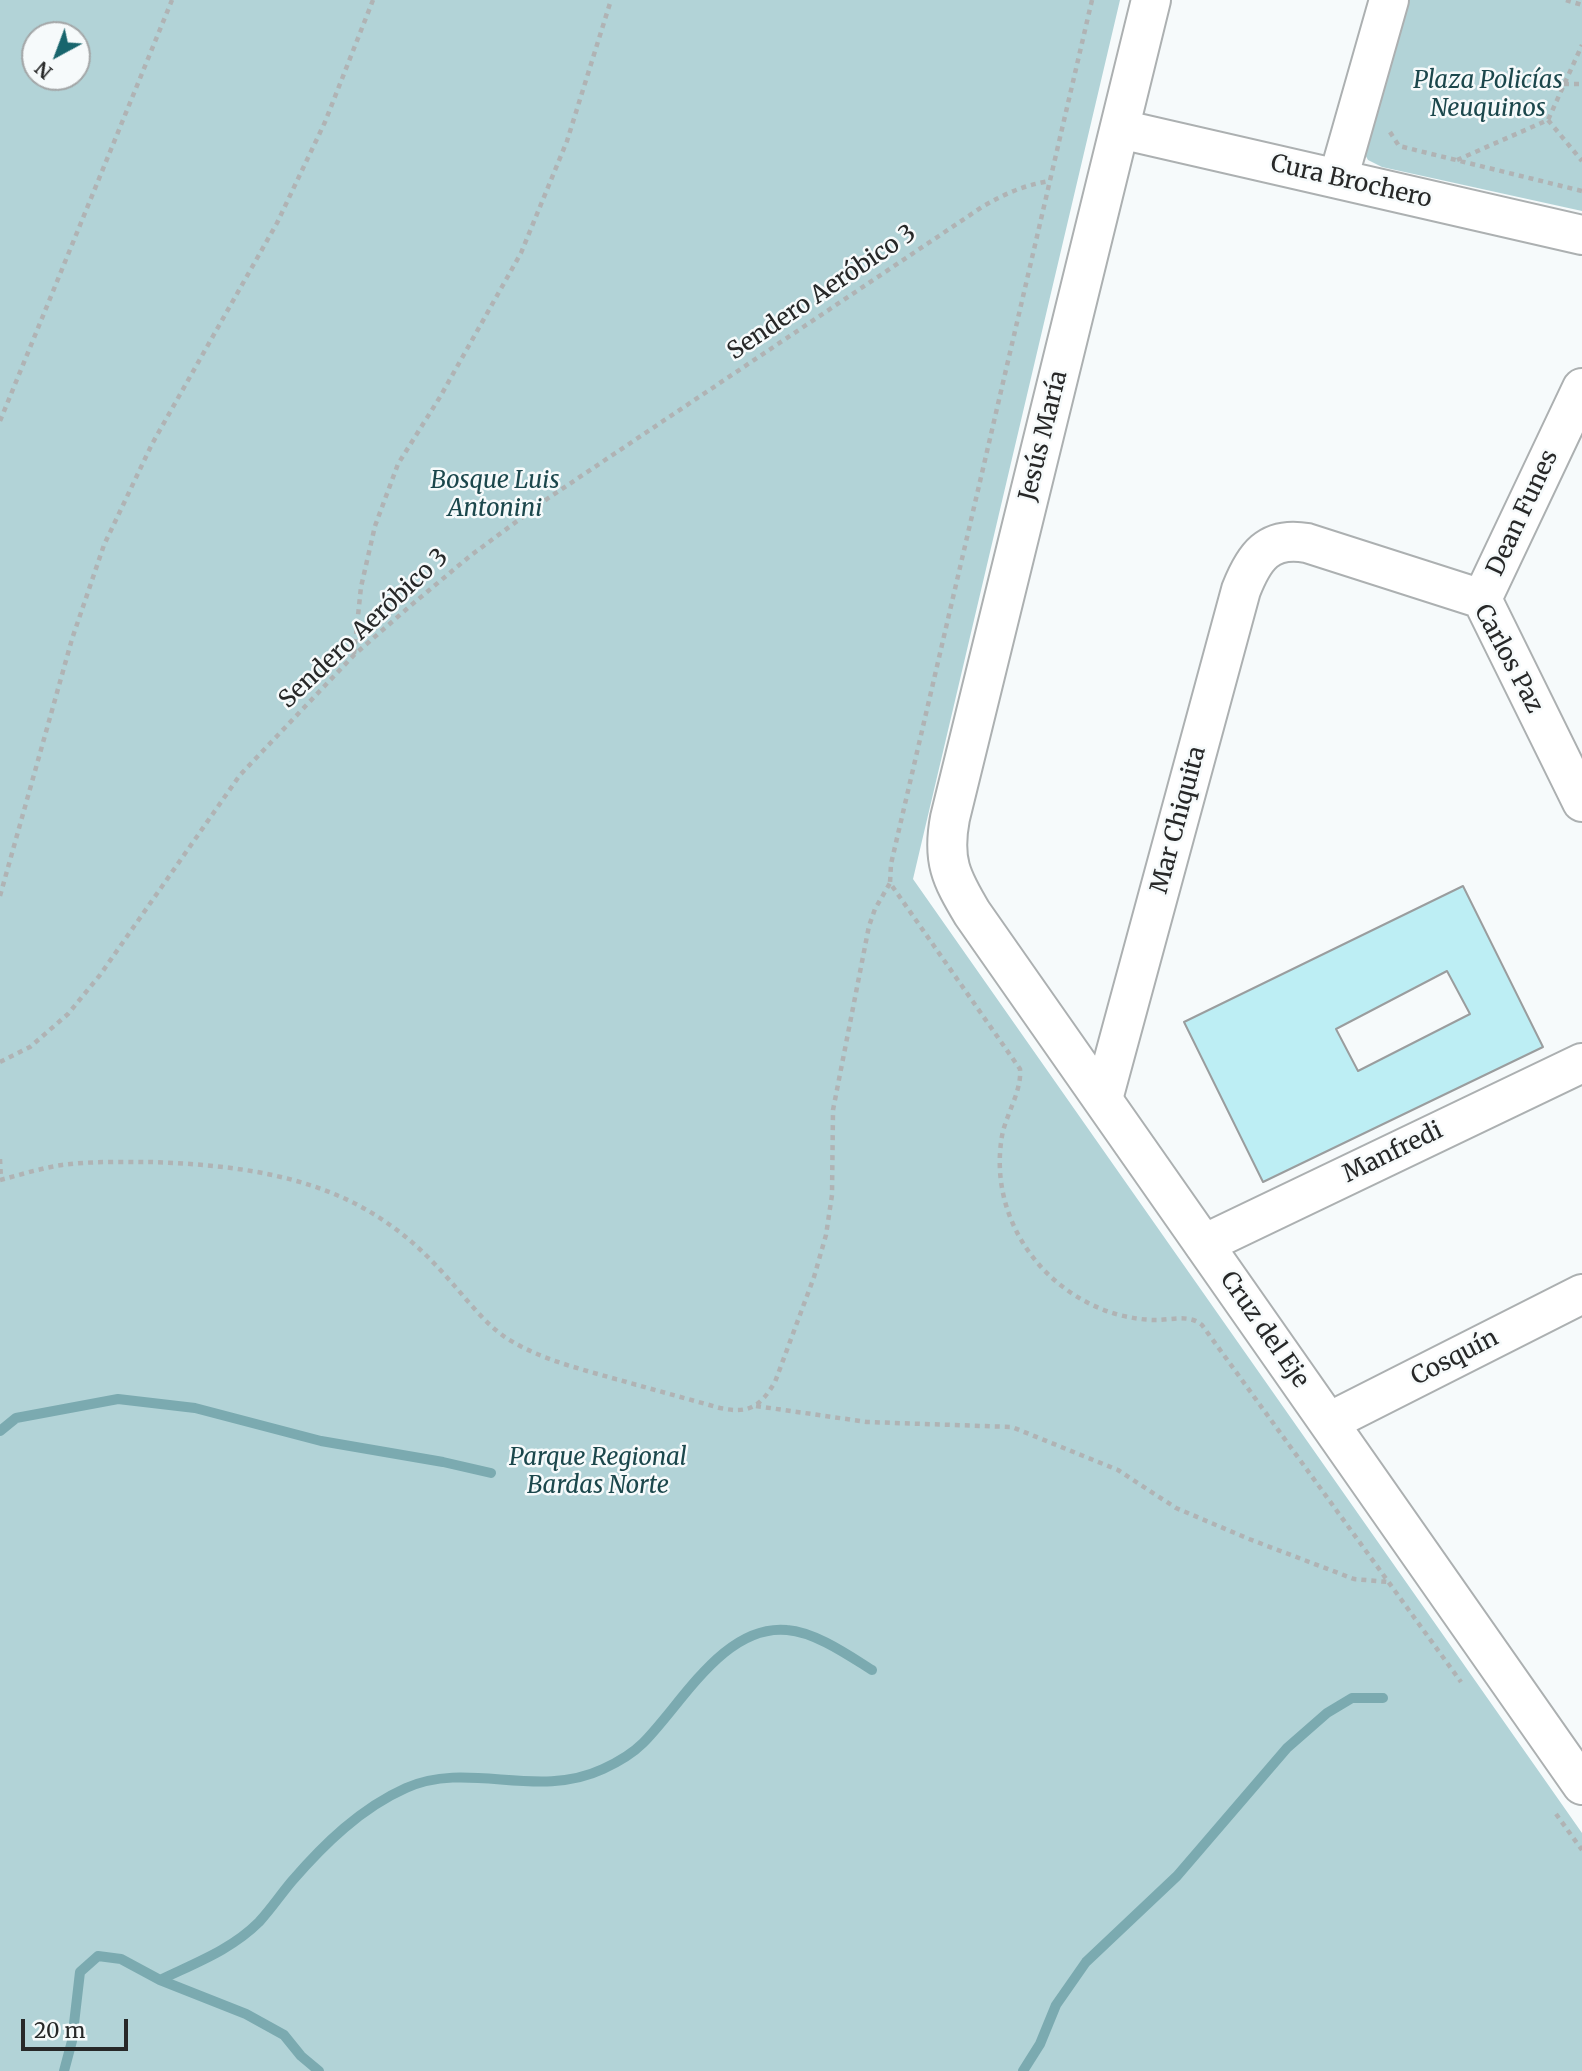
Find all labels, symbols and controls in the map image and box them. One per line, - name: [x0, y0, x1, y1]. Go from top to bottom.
- north arrow: [21, 21, 91, 91]
- text: N: [30, 56, 57, 84]
- park label: Plaza Policías Neuquinos: [1413, 67, 1563, 123]
- street label: Cura Brochero: [1268, 149, 1434, 215]
- street label: Sendero Aeróbico 3: [722, 219, 922, 367]
- street label: Jesús María: [1014, 368, 1074, 504]
- street label: Dean Funes: [1481, 446, 1565, 580]
- park label: Bosque Luis Antonini: [431, 467, 559, 523]
- street label: Sendero Aeróbico 3: [273, 543, 455, 715]
- street label: Carlos Paz: [1467, 600, 1549, 718]
- street label: Mar Chiquita: [1146, 743, 1212, 897]
- street label: Manfredi: [1339, 1117, 1447, 1189]
- street label: Cruz del Eje: [1213, 1266, 1315, 1394]
- street label: Cosquín: [1407, 1324, 1503, 1392]
- park label: Parque Regional Bardas Norte: [509, 1444, 687, 1500]
- scale bar: [24, 2004, 131, 2048]
- text: 20 m: [34, 2017, 85, 2044]

